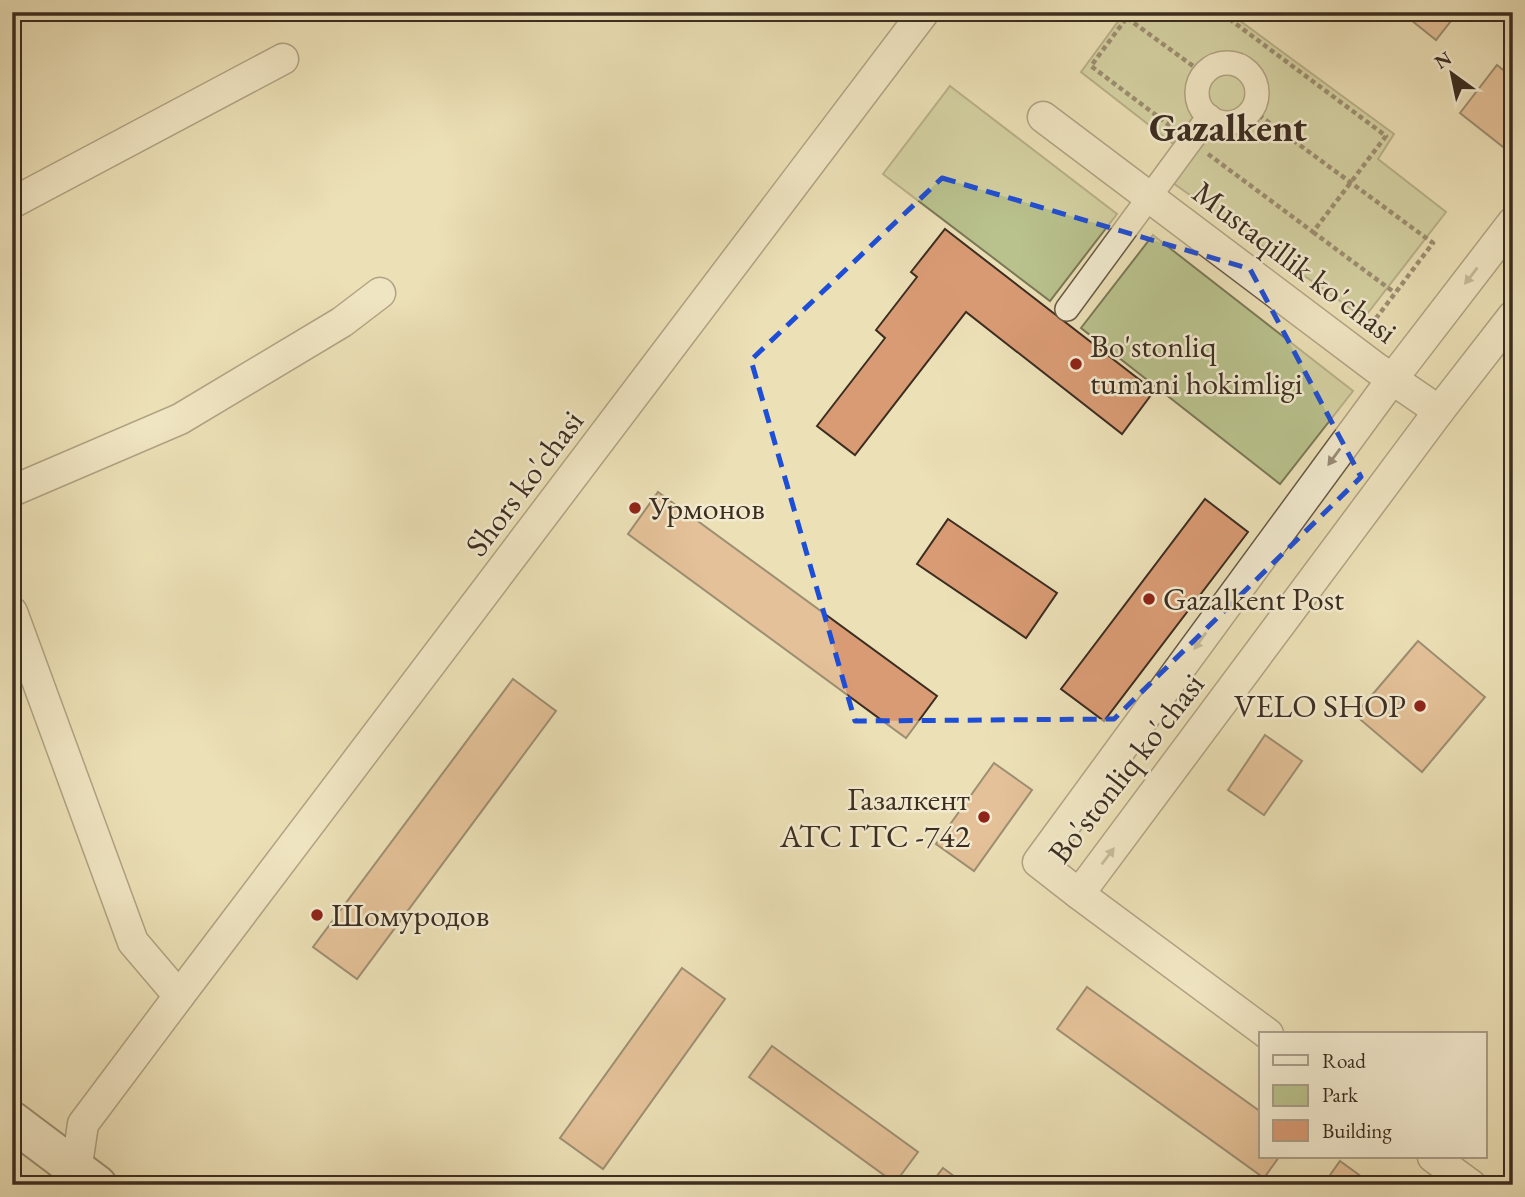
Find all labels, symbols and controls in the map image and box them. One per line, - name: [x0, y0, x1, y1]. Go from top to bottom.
- north arrow: [1416, 38, 1486, 108]
- text: N: [1430, 45, 1457, 75]
- district label: Gazalkent: [1149, 103, 1307, 152]
- street label: Mustaqillik ko'chasi: [1184, 171, 1406, 353]
- one-way arrow: [1464, 266, 1479, 284]
- place label: Bo'stonliq tumani hokimligi: [1090, 325, 1303, 404]
- marker: Bo'stonliq tumani hokimligi: [1068, 356, 1084, 372]
- street label: Shors ko'chasi: [455, 401, 593, 564]
- one-way arrow: [1327, 448, 1342, 466]
- place label: Урмонов: [648, 487, 765, 529]
- marker: Урмонов: [627, 500, 643, 516]
- place label: Gazalkent Post: [1163, 578, 1344, 620]
- marker: Gazalkent Post: [1141, 591, 1157, 607]
- one-way arrow: [1193, 632, 1207, 650]
- street label: Bo'stonliq ko'chasi: [1039, 664, 1214, 872]
- place label: VELO SHOP: [1234, 685, 1406, 727]
- marker: VELO SHOP: [1412, 698, 1428, 714]
- place label: Газалкент АТС ГТС -742: [779, 778, 971, 857]
- marker: Газалкент АТС ГТС -742: [976, 809, 992, 825]
- one-way arrow: [1100, 847, 1115, 865]
- place label: Шомуродов: [331, 894, 489, 936]
- marker: Шомуродов: [309, 907, 325, 923]
- legend: [1259, 1032, 1486, 1158]
- text: Road: [1322, 1047, 1366, 1074]
- text: Park: [1322, 1081, 1359, 1108]
- text: Building: [1322, 1117, 1392, 1144]

